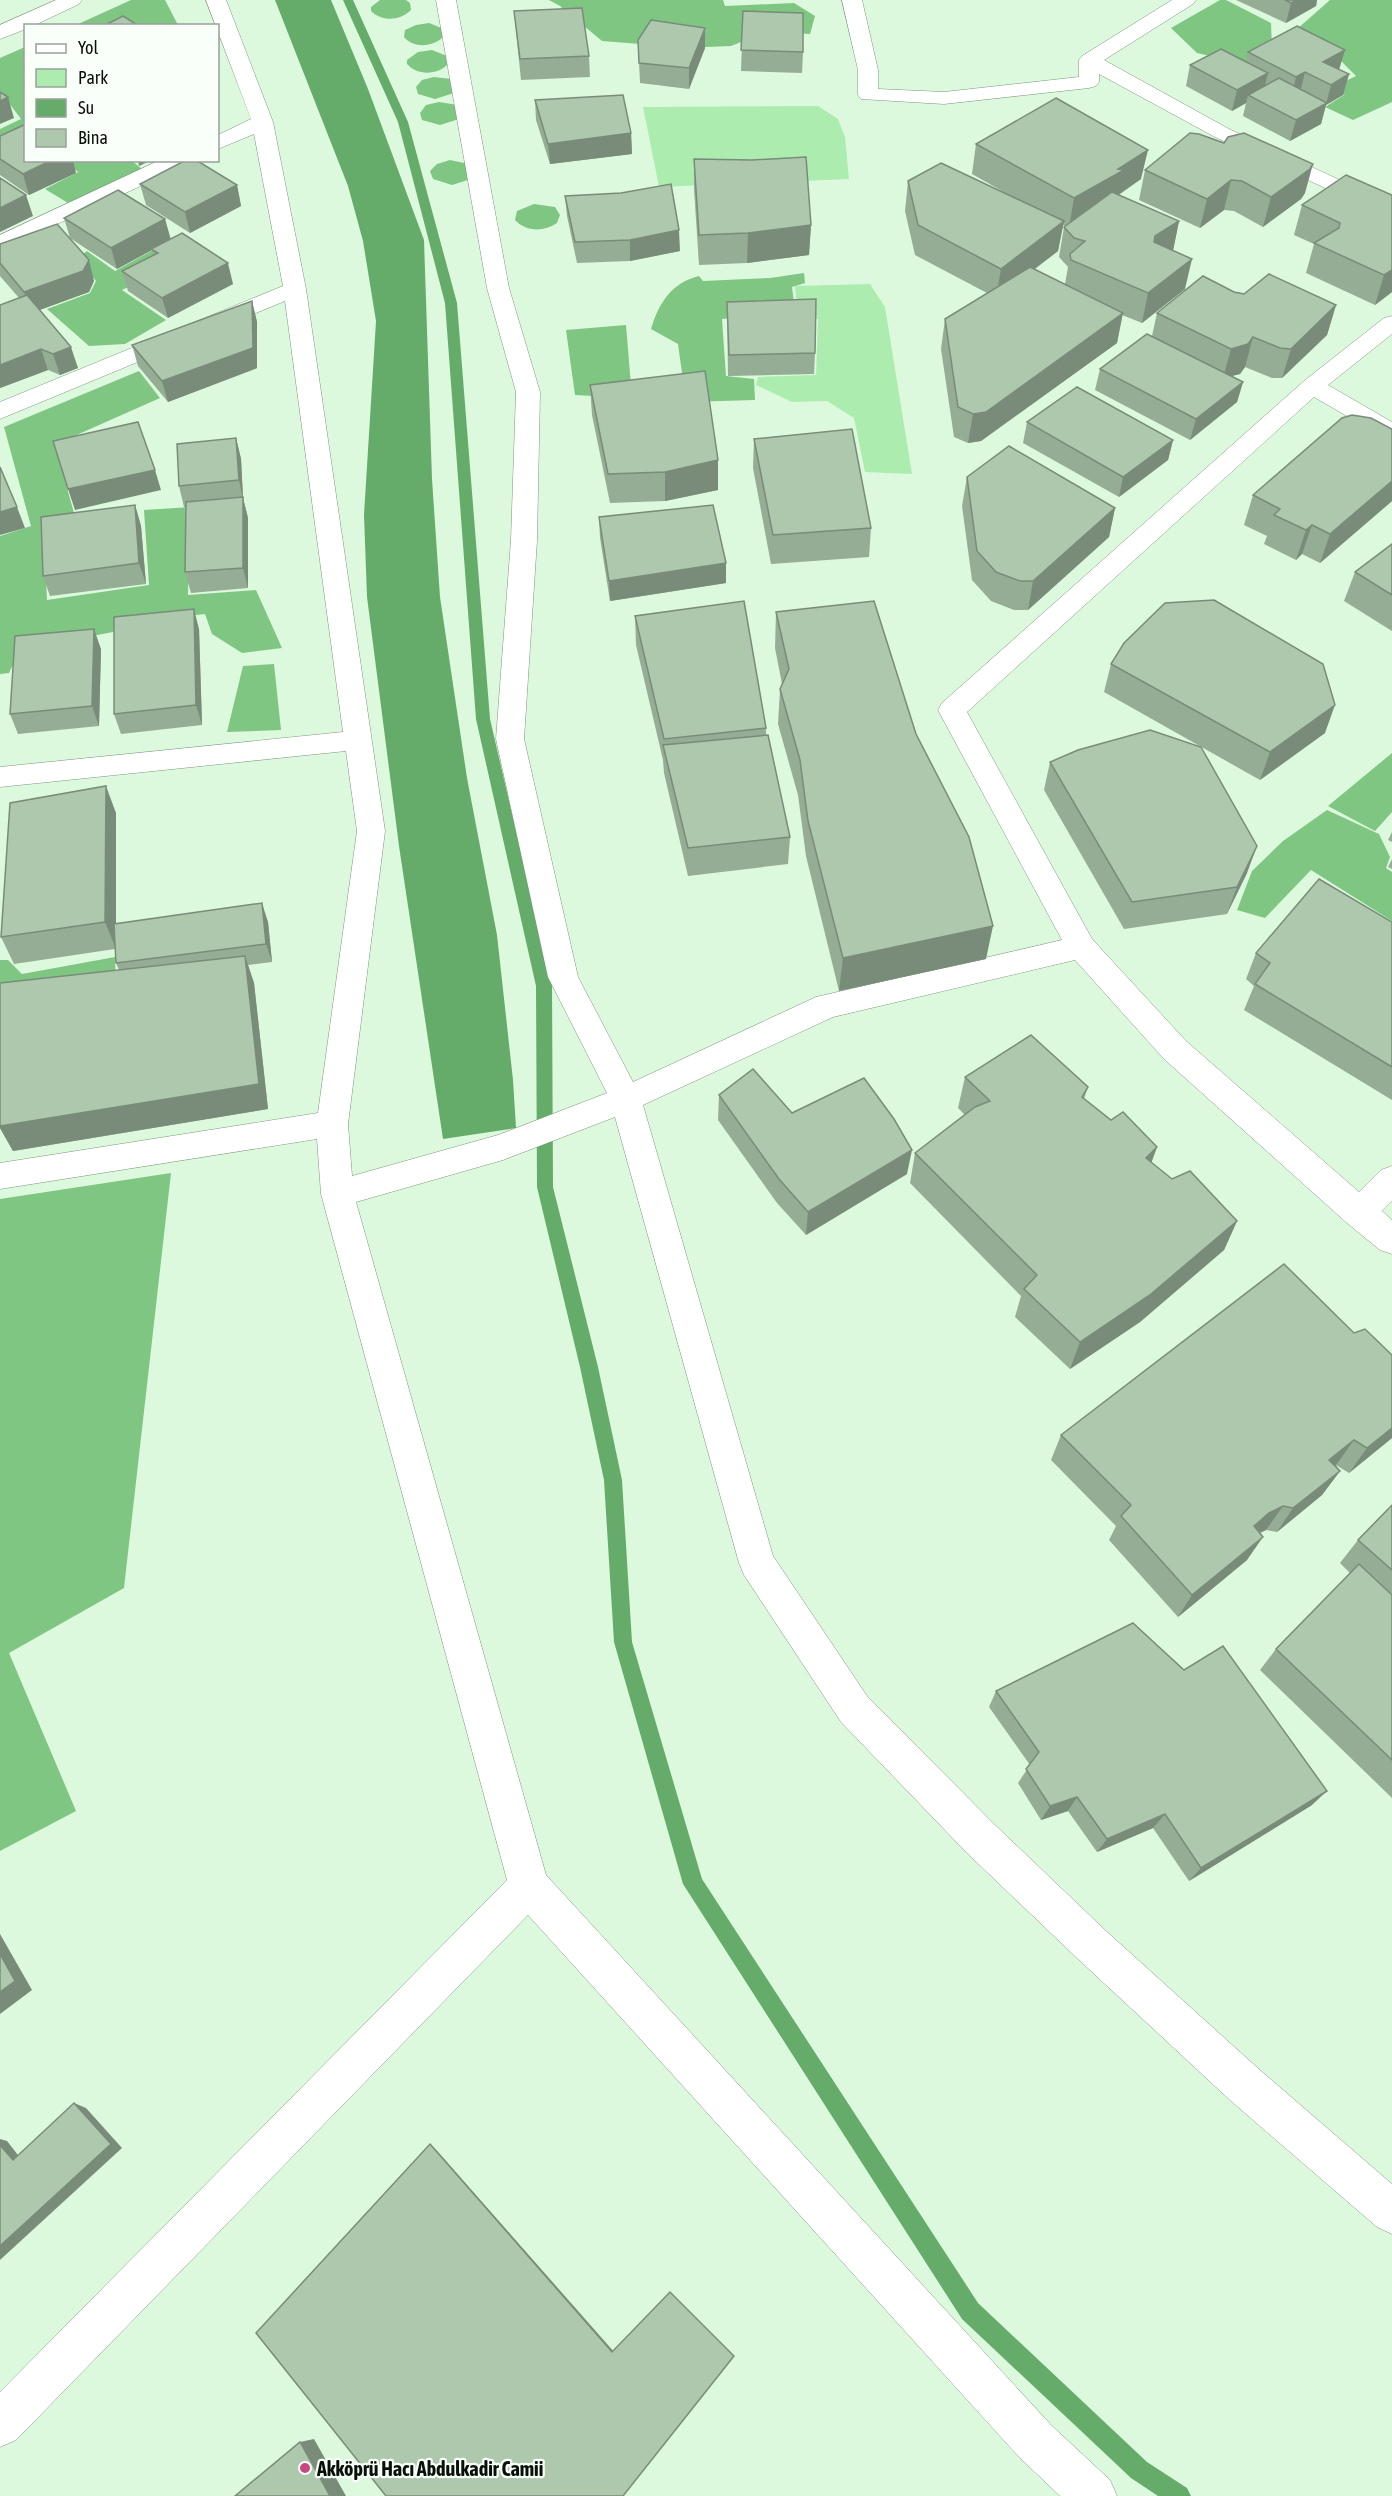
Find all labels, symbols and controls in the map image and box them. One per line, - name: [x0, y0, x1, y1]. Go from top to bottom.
- legend: [24, 24, 219, 162]
- text: Yol: [78, 37, 98, 58]
- text: Park: [78, 67, 108, 88]
- text: Su: [78, 97, 94, 118]
- text: Bina: [78, 127, 108, 148]
- place label: Akköprü Hacı Abdulkadir Camii: [316, 2457, 543, 2480]
- marker: Akköprü Hacı Abdulkadir Camii: [298, 2461, 312, 2475]

